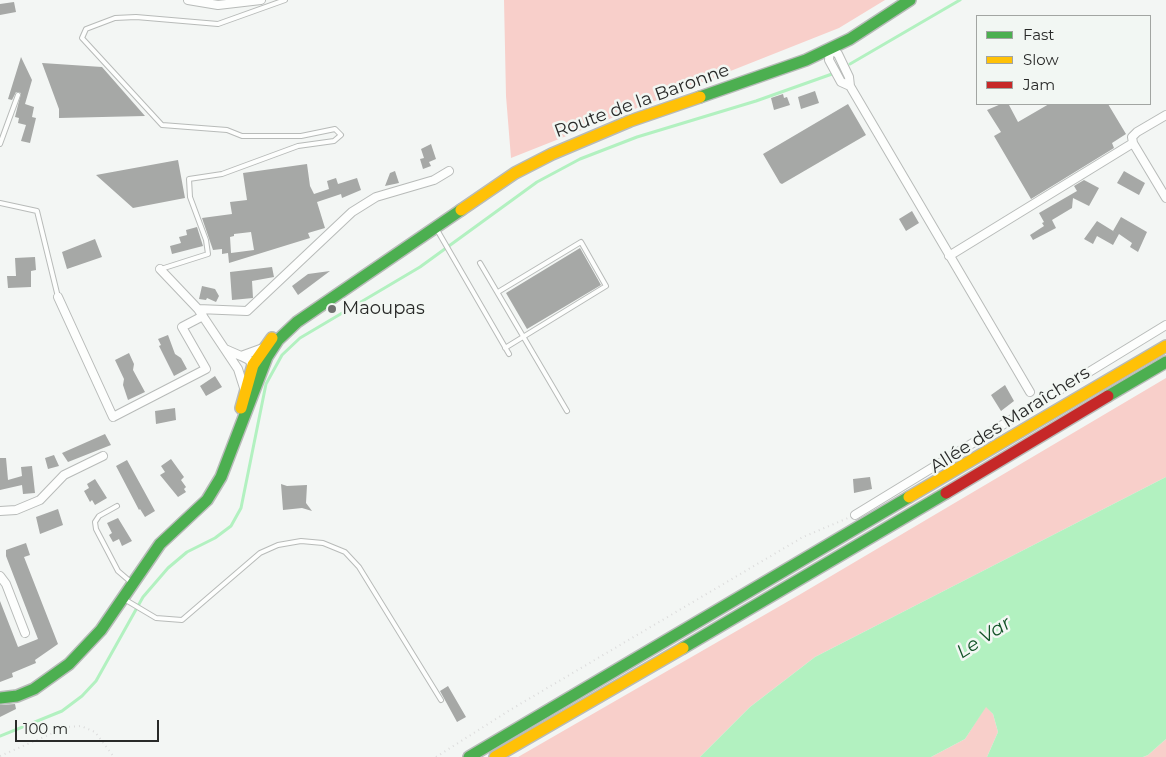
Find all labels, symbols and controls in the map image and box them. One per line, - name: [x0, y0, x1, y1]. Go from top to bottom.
- legend: [976, 15, 1151, 105]
- text: Fast: [1023, 25, 1054, 44]
- text: Slow: [1023, 50, 1059, 69]
- street label: Route de la Baronne: [552, 59, 732, 143]
- text: Jam: [1023, 75, 1055, 94]
- place label: Maoupas: [342, 298, 425, 320]
- marker: Maoupas: [326, 303, 338, 315]
- street label: Allée des Maraîchers: [926, 362, 1094, 478]
- water label: Le Var: [953, 612, 1015, 664]
- scale bar: [18, 710, 161, 742]
- text: 100 m: [23, 719, 68, 738]

